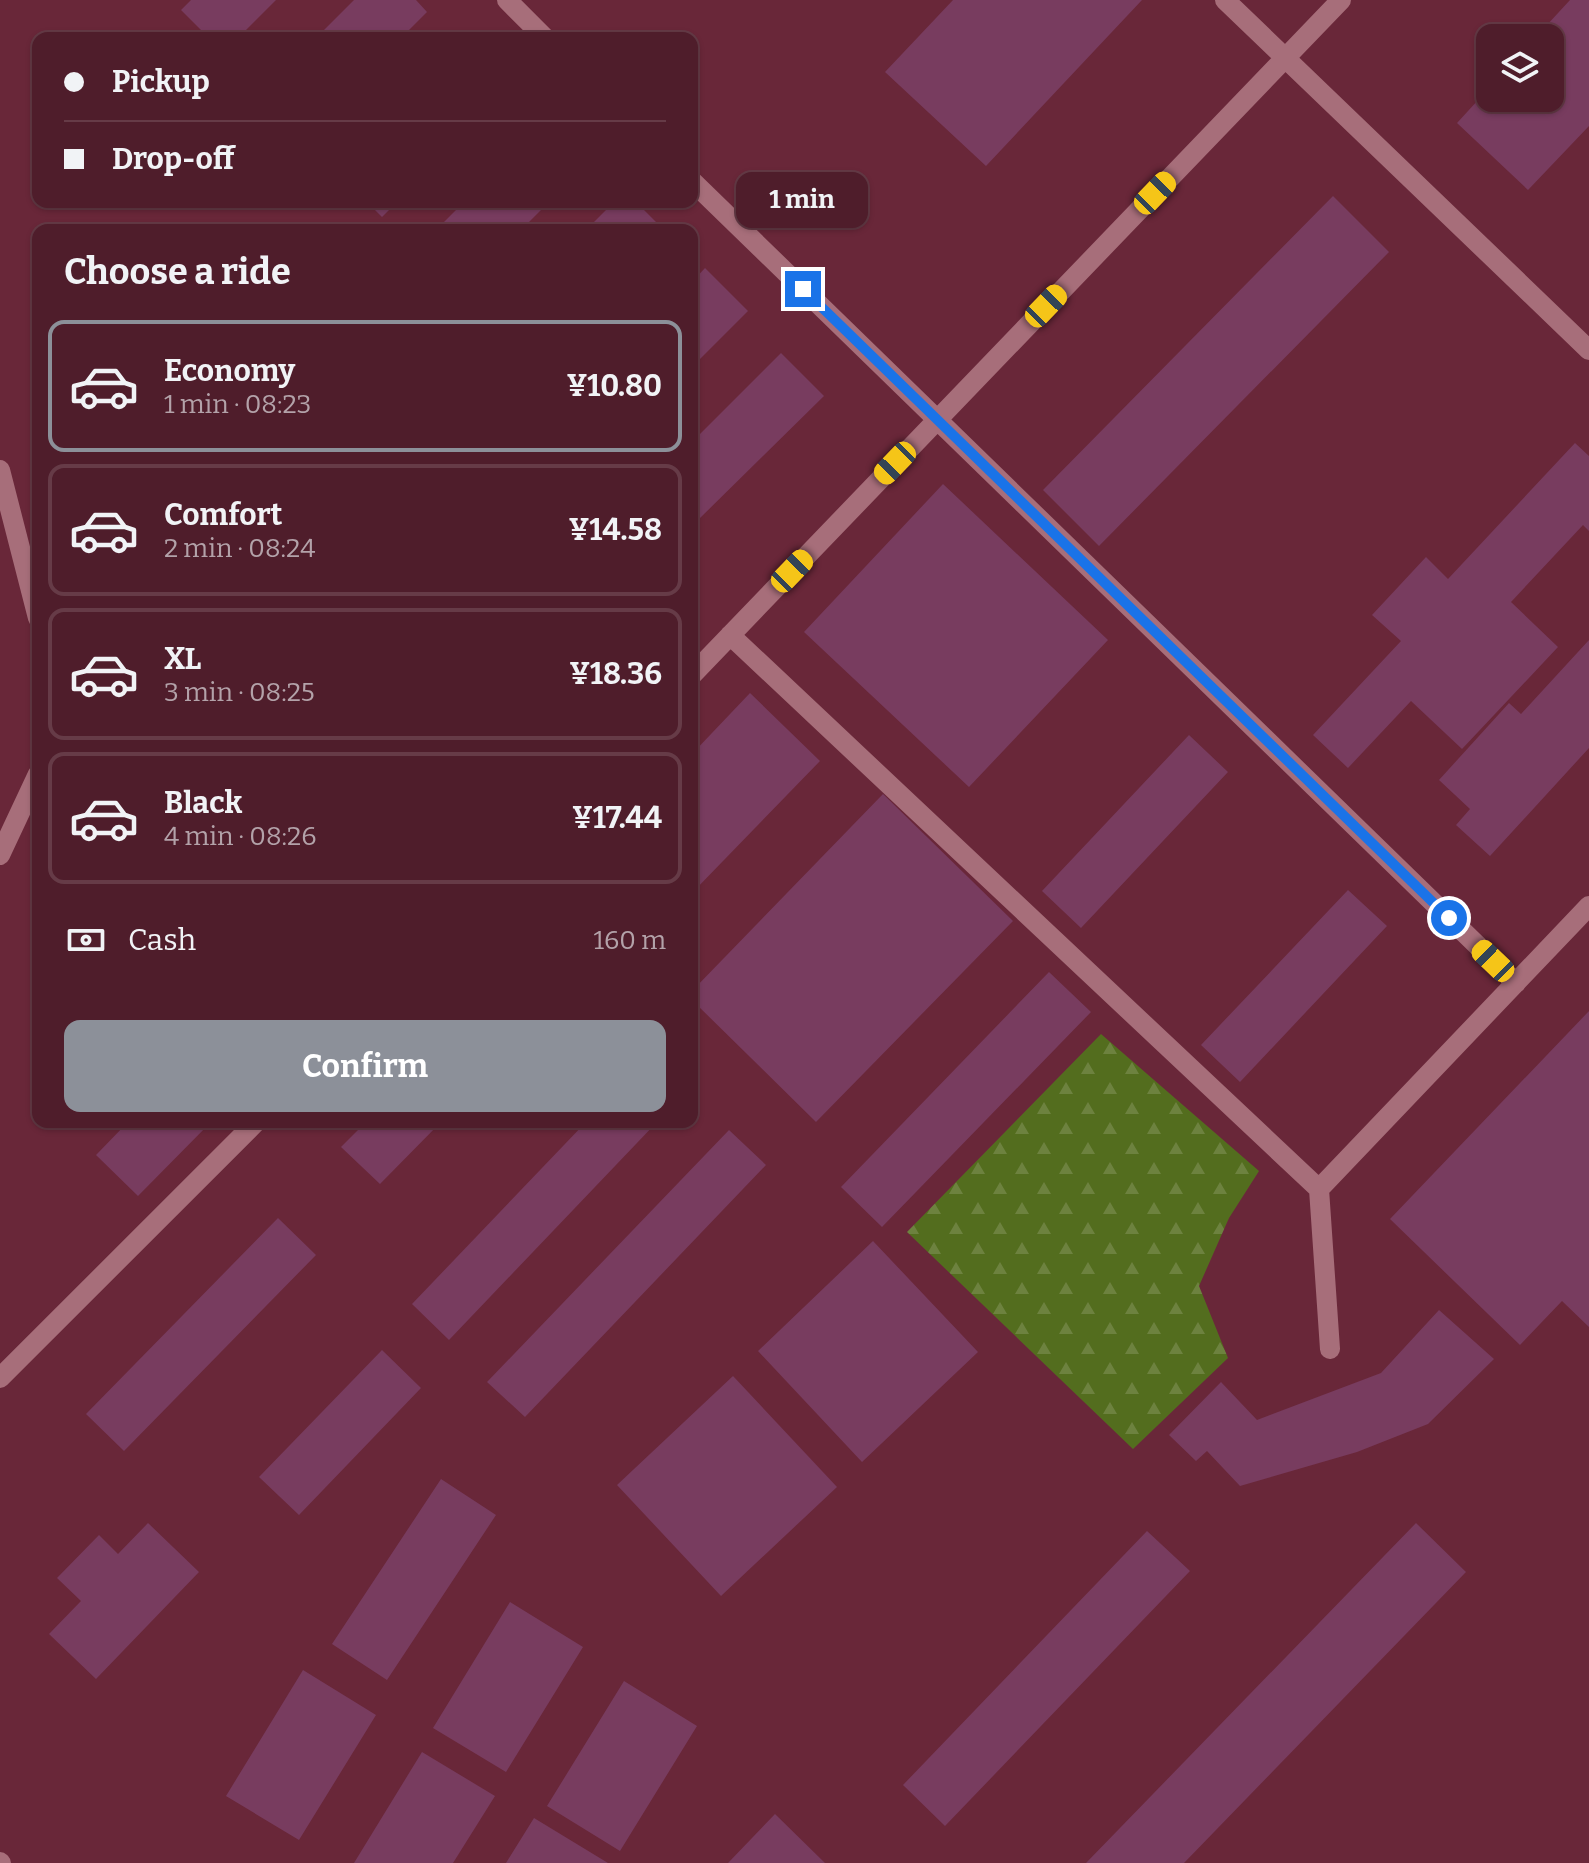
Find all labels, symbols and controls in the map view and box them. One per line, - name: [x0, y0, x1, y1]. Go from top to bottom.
- map controls: [1476, 24, 1564, 112]
- button: layers: [1476, 24, 1564, 112]
- text: Pickup: [112, 64, 210, 100]
- text: Drop-off: [112, 141, 234, 177]
- car: [1130, 167, 1180, 219]
- callout: 1 min: [737, 173, 869, 229]
- text: 1 min: [769, 184, 835, 215]
- text: Choose a ride: [64, 250, 291, 294]
- route end: [785, 271, 821, 307]
- car: [1021, 280, 1071, 332]
- icon: car: [68, 350, 140, 422]
- text: Economy: [164, 353, 295, 389]
- text: ¥10.80: [566, 368, 662, 404]
- text: 1 min · 08:23: [164, 389, 311, 420]
- car: [870, 437, 920, 489]
- icon: car: [68, 494, 140, 566]
- text: Comfort: [164, 497, 282, 533]
- text: ¥14.58: [568, 512, 662, 548]
- text: 2 min · 08:24: [164, 533, 315, 564]
- car: [767, 545, 817, 597]
- icon: car: [68, 638, 140, 710]
- text: XL: [164, 641, 201, 677]
- text: ¥18.36: [569, 656, 662, 692]
- text: 3 min · 08:25: [164, 677, 315, 708]
- icon: car: [68, 782, 140, 854]
- text: Black: [164, 785, 242, 821]
- text: ¥17.44: [572, 800, 662, 836]
- text: 4 min · 08:26: [164, 821, 316, 852]
- route start: [1431, 900, 1467, 936]
- icon: cash: [64, 918, 108, 962]
- text: Cash: [128, 922, 196, 958]
- text: 160 m: [594, 925, 666, 956]
- car: [1467, 936, 1519, 986]
- button: Confirm: [64, 1020, 666, 1112]

